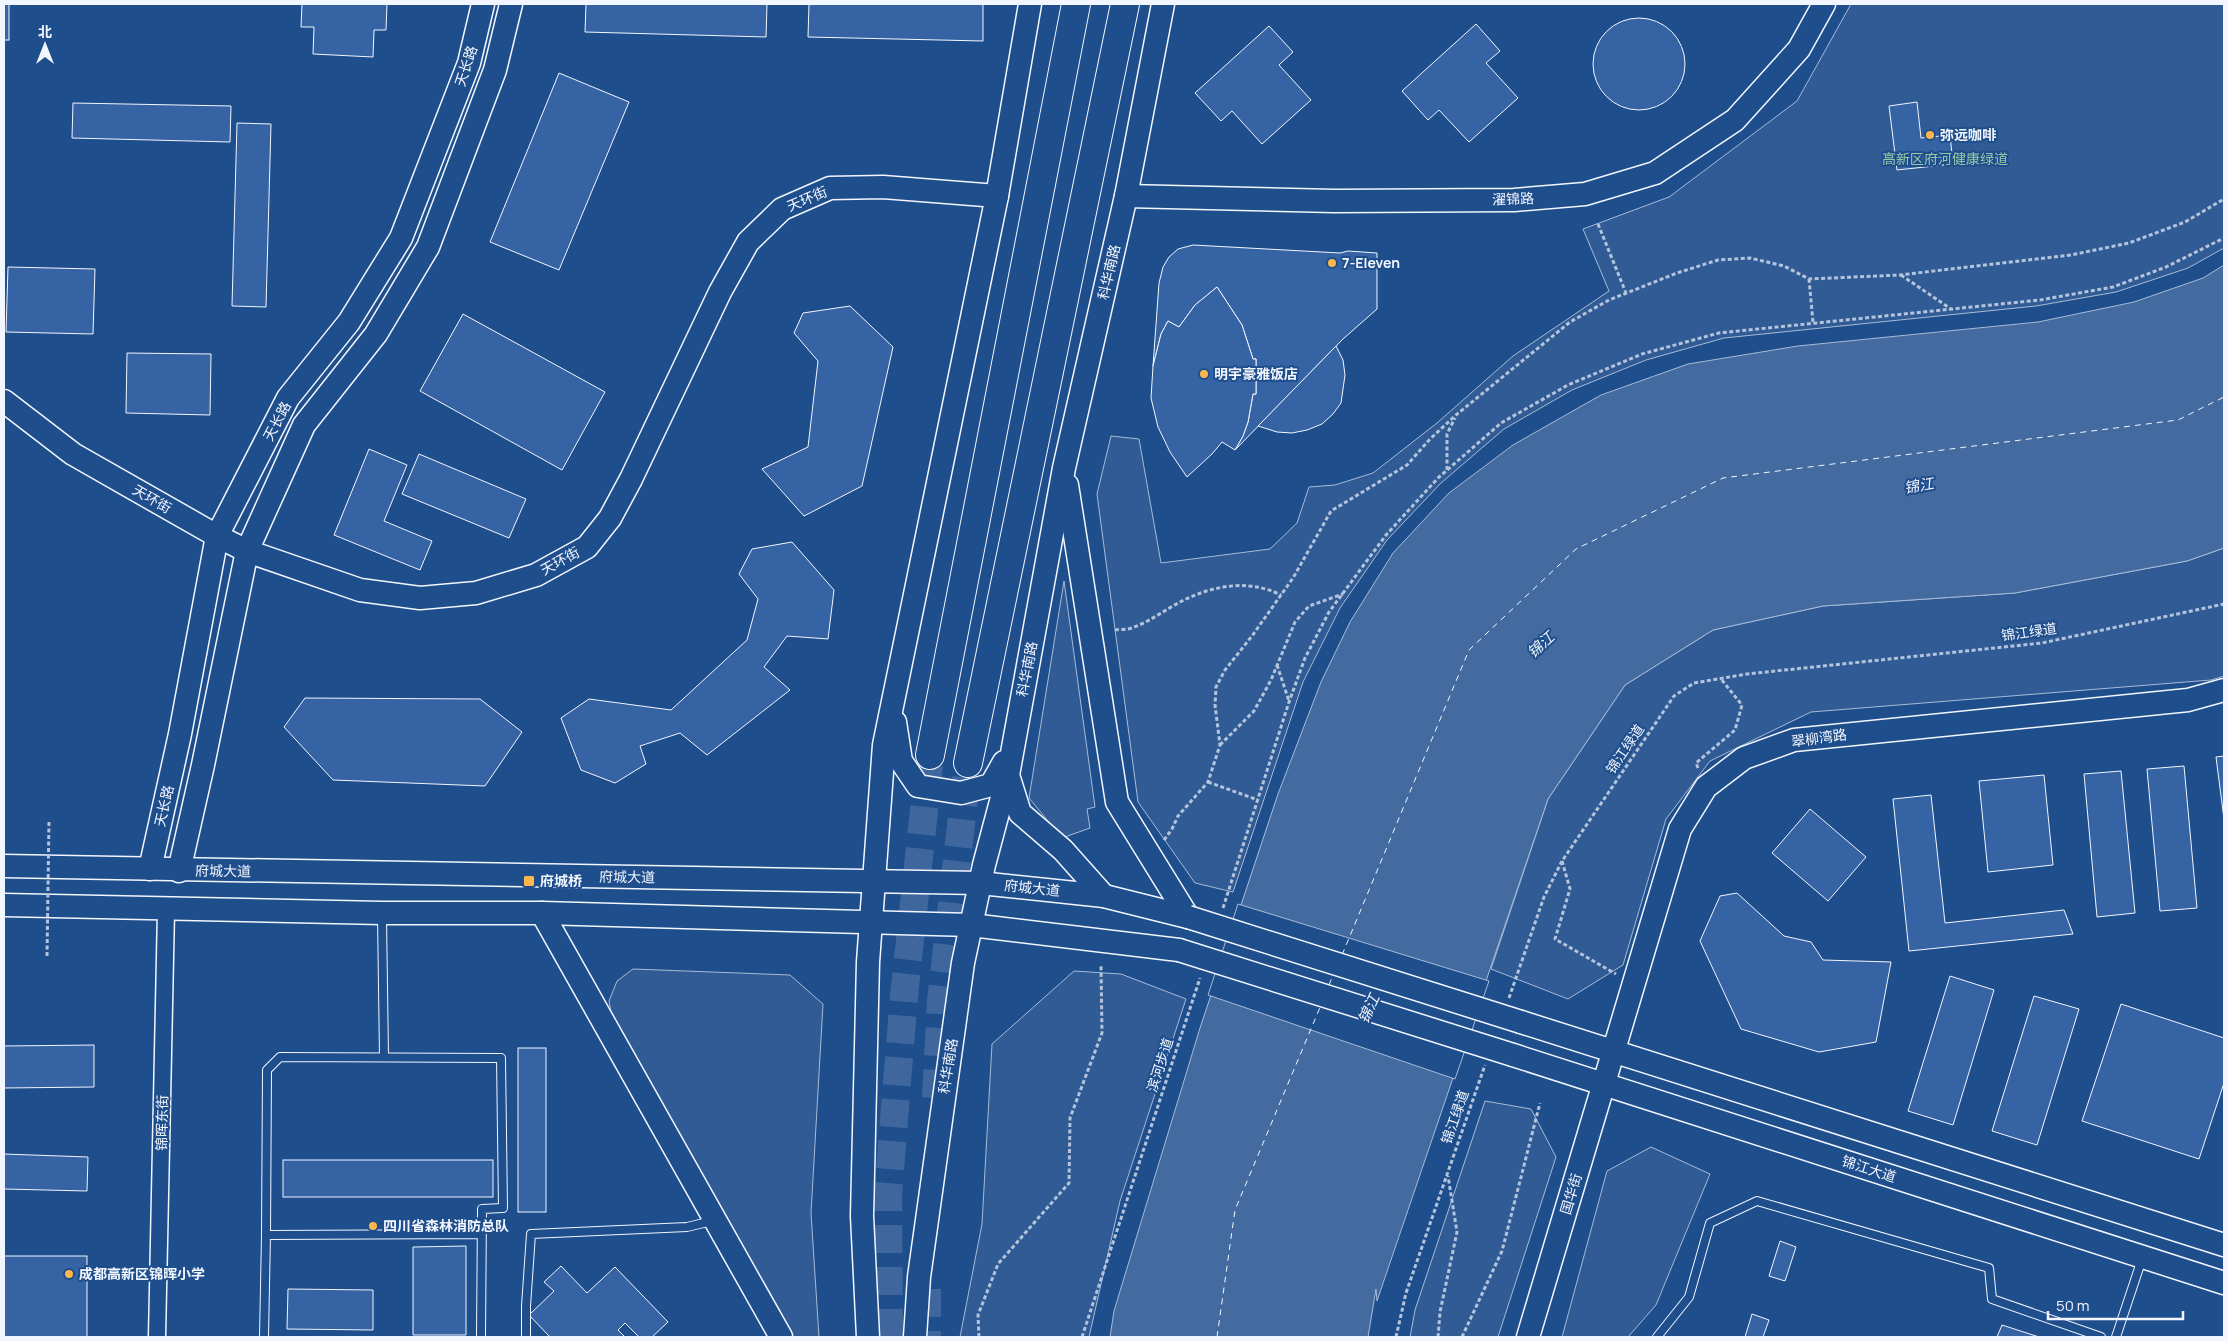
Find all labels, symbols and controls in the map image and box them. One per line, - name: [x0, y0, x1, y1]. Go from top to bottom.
- north arrow: [20, 20, 70, 70]
- text: 北: [38, 22, 52, 41]
- street label: 天长路: [450, 43, 481, 89]
- place label: 弥远咖啡: [1940, 125, 1997, 144]
- marker: 弥远咖啡: [1924, 129, 1936, 141]
- park label: 高新区府河健康绿道: [1882, 149, 2008, 168]
- street label: 天环街: [784, 182, 830, 215]
- street label: 濯锦路: [1492, 188, 1534, 209]
- street label: 科华南路: [1093, 242, 1124, 301]
- place label: 7-Eleven: [1342, 253, 1400, 272]
- marker: 7-Eleven: [1326, 257, 1338, 269]
- place label: 明宇豪雅饭店: [1214, 364, 1298, 383]
- marker: 明宇豪雅饭店: [1198, 368, 1210, 380]
- street label: 天长路: [258, 398, 295, 444]
- water label: 锦江: [1902, 472, 1937, 498]
- street label: 天环街: [129, 480, 175, 517]
- street label: 天环街: [537, 542, 583, 579]
- street label: 锦江绿道: [2000, 618, 2058, 645]
- water label: 锦江: [1522, 625, 1560, 662]
- street label: 科华南路: [1012, 640, 1041, 698]
- street label: 锦江绿道: [1601, 720, 1648, 777]
- street label: 翠柳湾路: [1790, 724, 1848, 751]
- street label: 天长路: [150, 783, 177, 828]
- street label: 府城大道: [195, 861, 251, 880]
- street label: 府城大道: [599, 867, 655, 886]
- place label: 府城桥: [540, 871, 582, 890]
- marker: 府城桥: [522, 874, 536, 888]
- street label: 府城大道: [1003, 875, 1061, 900]
- water label: 锦江: [1353, 989, 1385, 1027]
- street label: 滨河步道: [1142, 1035, 1177, 1094]
- street label: 科华南路: [934, 1037, 961, 1095]
- street label: 锦江绿道: [1436, 1087, 1473, 1146]
- street label: 锦晖东街: [152, 1095, 171, 1151]
- street label: 锦江大道: [1840, 1151, 1899, 1186]
- street label: 国华街: [1555, 1171, 1586, 1217]
- place label: 四川省森林消防总队: [383, 1216, 509, 1235]
- marker: 四川省森林消防总队: [367, 1220, 379, 1232]
- place label: 成都高新区锦晖小学: [79, 1264, 205, 1283]
- marker: 成都高新区锦晖小学: [63, 1268, 75, 1280]
- scale bar: [2048, 1288, 2183, 1320]
- text: 50 m: [2056, 1295, 2090, 1316]

